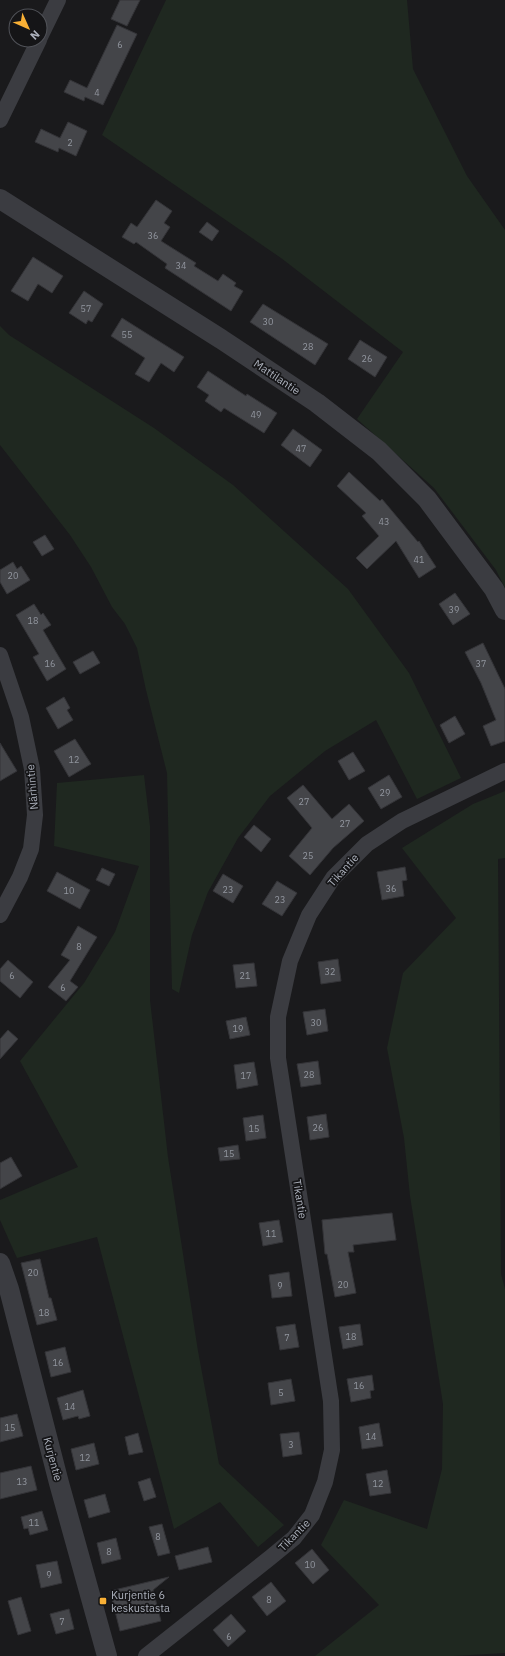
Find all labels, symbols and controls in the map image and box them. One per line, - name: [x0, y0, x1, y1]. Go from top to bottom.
- north arrow: [8, 8, 48, 48]
- text: N: [27, 27, 43, 43]
- house number: 6: [117, 39, 123, 50]
- house number: 4: [94, 87, 100, 98]
- house number: 2: [67, 137, 73, 148]
- house number: 36: [148, 230, 158, 241]
- house number: 34: [176, 260, 186, 271]
- house number: 57: [81, 303, 91, 314]
- house number: 30: [263, 316, 273, 327]
- house number: 55: [122, 329, 132, 340]
- house number: 28: [303, 341, 313, 352]
- house number: 26: [362, 353, 372, 364]
- street label: Mattilantie: [251, 356, 303, 398]
- house number: 49: [251, 409, 261, 420]
- house number: 47: [296, 443, 306, 454]
- house number: 43: [379, 516, 389, 527]
- house number: 41: [414, 554, 424, 565]
- house number: 20: [8, 570, 18, 581]
- house number: 39: [449, 604, 459, 615]
- house number: 18: [28, 615, 38, 626]
- house number: 16: [45, 658, 55, 669]
- house number: 37: [476, 658, 486, 669]
- house number: 12: [69, 754, 79, 765]
- street label: Närhintie: [23, 764, 41, 810]
- house number: 29: [380, 787, 390, 798]
- house number: 27: [299, 796, 309, 807]
- house number: 27: [340, 818, 350, 829]
- house number: 25: [303, 850, 313, 861]
- street label: Tikantie: [325, 851, 361, 889]
- house number: 36: [386, 883, 396, 894]
- house number: 23: [223, 884, 233, 895]
- house number: 10: [64, 885, 74, 896]
- house number: 23: [275, 894, 285, 905]
- house number: 8: [76, 941, 82, 952]
- house number: 32: [325, 966, 335, 977]
- house number: 6: [9, 970, 15, 981]
- house number: 21: [240, 970, 250, 981]
- house number: 6: [60, 982, 66, 993]
- house number: 30: [311, 1017, 321, 1028]
- house number: 19: [233, 1023, 243, 1034]
- house number: 28: [304, 1069, 314, 1080]
- house number: 17: [241, 1070, 251, 1081]
- house number: 26: [313, 1122, 323, 1133]
- house number: 15: [249, 1123, 259, 1134]
- house number: 15: [224, 1148, 234, 1159]
- street label: Tikantie: [290, 1178, 310, 1220]
- house number: 11: [266, 1228, 276, 1239]
- house number: 20: [28, 1267, 38, 1278]
- house number: 20: [338, 1279, 348, 1290]
- house number: 9: [277, 1280, 283, 1291]
- house number: 18: [39, 1307, 49, 1318]
- house number: 18: [346, 1331, 356, 1342]
- house number: 7: [284, 1332, 290, 1343]
- house number: 16: [53, 1357, 63, 1368]
- house number: 16: [354, 1380, 364, 1391]
- house number: 5: [278, 1387, 284, 1398]
- house number: 14: [65, 1401, 75, 1412]
- house number: 15: [5, 1422, 15, 1433]
- house number: 14: [366, 1431, 376, 1442]
- street label: Kurjentie: [40, 1436, 66, 1482]
- house number: 3: [288, 1439, 294, 1450]
- house number: 12: [80, 1452, 90, 1463]
- house number: 13: [17, 1476, 27, 1487]
- house number: 12: [373, 1478, 383, 1489]
- street label: Tikantie: [275, 1516, 313, 1554]
- house number: 11: [29, 1517, 39, 1528]
- house number: 8: [155, 1531, 161, 1542]
- house number: 8: [106, 1546, 112, 1557]
- house number: 10: [305, 1559, 315, 1570]
- house number: 9: [46, 1569, 52, 1580]
- place label: Kurjentie 6 keskustasta: [111, 1588, 170, 1615]
- house number: 8: [266, 1594, 272, 1605]
- marker: Kurjentie 6 keskustasta: [98, 1596, 108, 1606]
- house number: 7: [59, 1616, 65, 1627]
- house number: 6: [226, 1631, 232, 1642]

